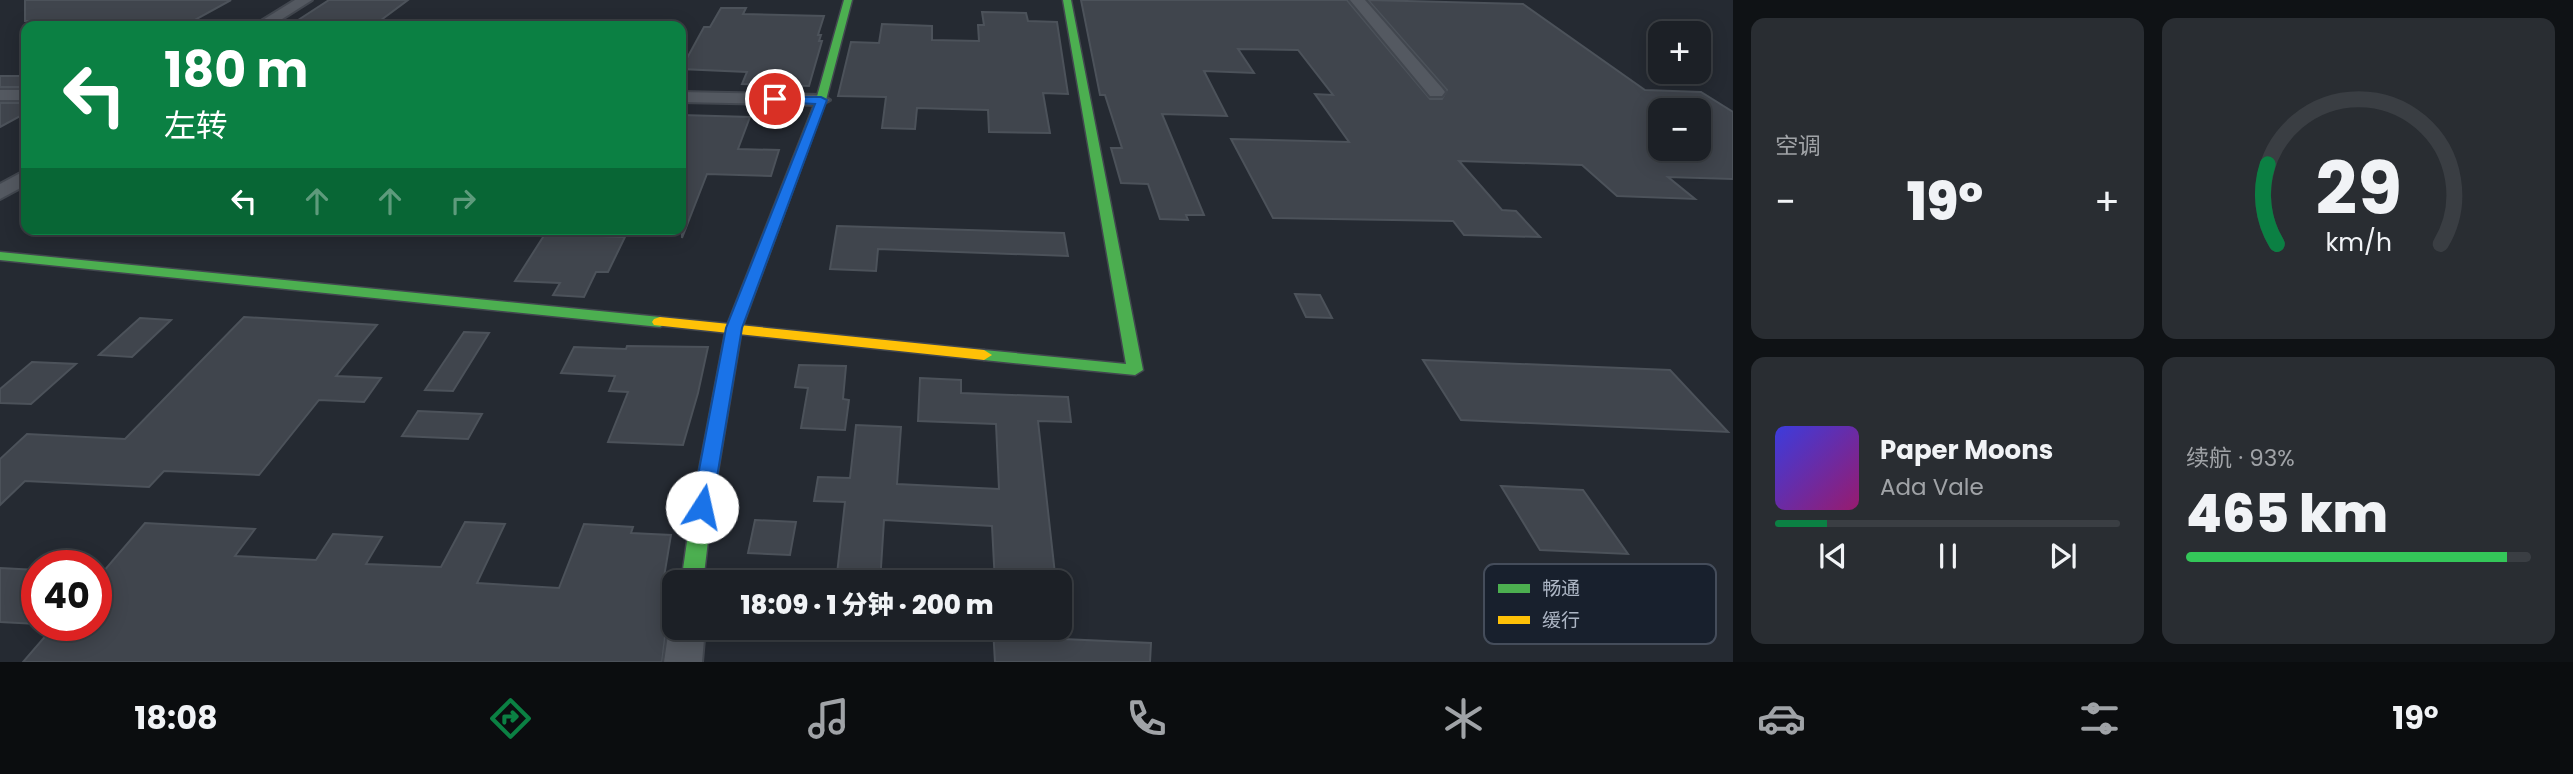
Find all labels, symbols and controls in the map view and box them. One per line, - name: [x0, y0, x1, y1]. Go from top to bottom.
- map controls: [1648, 21, 1711, 161]
- button: +: [1648, 21, 1711, 84]
- text: 180 m: [164, 36, 308, 104]
- icon: left: [49, 49, 140, 140]
- pin: [745, 69, 805, 129]
- icon: arrive: [756, 80, 794, 118]
- button: −: [1648, 98, 1711, 161]
- text: 左转: [164, 103, 228, 148]
- text: 空调: [1775, 130, 1821, 162]
- text: 29: [2315, 139, 2402, 240]
- text: 19°: [1907, 165, 1983, 238]
- text: −: [1775, 175, 1796, 228]
- text: +: [2094, 175, 2120, 228]
- icon: left: [225, 182, 263, 220]
- icon: ahead: [298, 182, 336, 220]
- icon: ahead: [371, 182, 409, 220]
- icon: right: [444, 182, 482, 220]
- text: km/h: [2325, 225, 2392, 260]
- text: Paper Moons: [1880, 432, 2053, 468]
- text: 续航 · 93%: [2186, 442, 2295, 474]
- position arrow: [665, 470, 739, 544]
- text: Ada Vale: [1880, 471, 1984, 503]
- text: 465 km: [2186, 477, 2388, 550]
- icon: previous: [1814, 537, 1852, 575]
- icon: pause: [1929, 537, 1967, 575]
- icon: next: [2044, 537, 2082, 575]
- speed limit sign: 40: [21, 550, 112, 641]
- legend: [1484, 564, 1716, 644]
- text: 畅通: [1542, 575, 1580, 602]
- text: 18:09 · 1 分钟 · 200 m: [740, 587, 994, 623]
- text: 缓行: [1542, 607, 1580, 634]
- icon: directions: [486, 694, 535, 743]
- icon: music: [804, 694, 853, 743]
- icon: phone: [1122, 694, 1171, 743]
- icon: climate: [1439, 694, 1488, 743]
- icon: car: [1757, 694, 1806, 743]
- icon: filters: [2075, 694, 2124, 743]
- text: 18:08: [134, 695, 218, 740]
- text: 19°: [2392, 695, 2439, 740]

